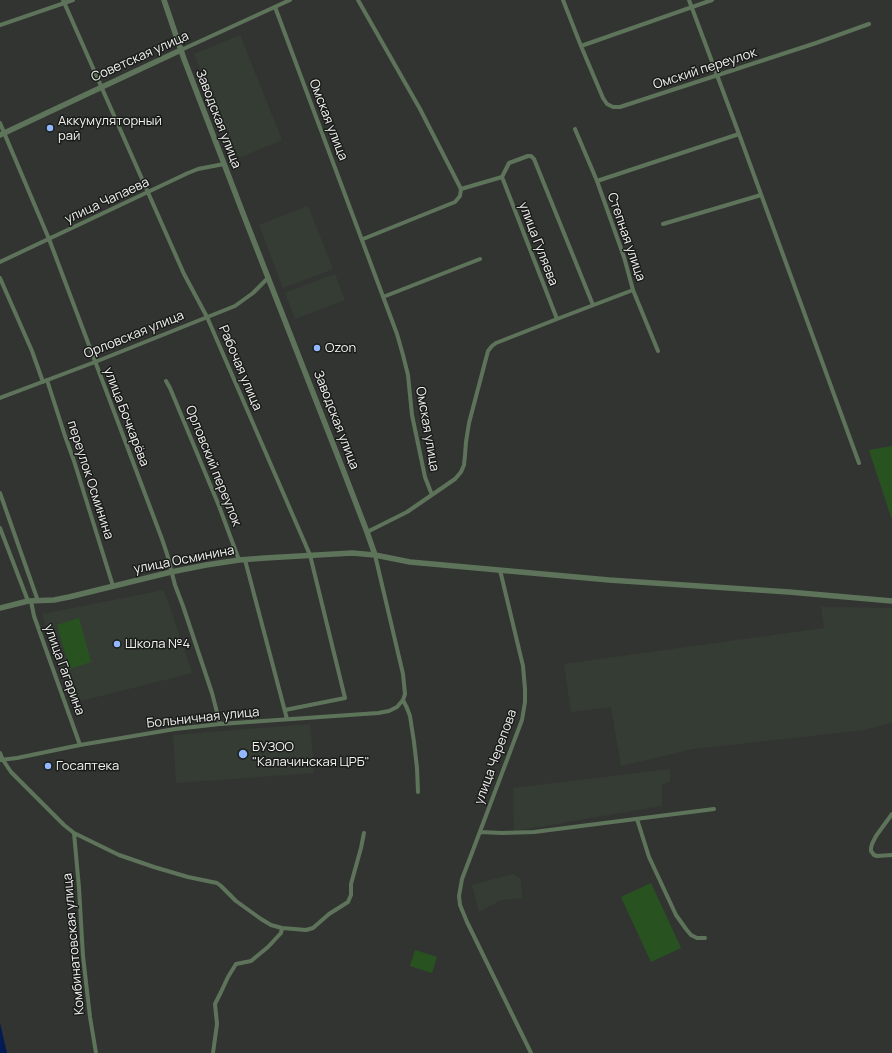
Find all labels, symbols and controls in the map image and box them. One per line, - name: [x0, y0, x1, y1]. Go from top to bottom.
- street label: Советская улица: [89, 28, 191, 86]
- street label: Омский переулок: [651, 45, 759, 93]
- street label: Заводская улица: [192, 67, 244, 171]
- street label: Омская улица: [305, 77, 351, 163]
- place label: Аккумуляторный рай: [58, 113, 162, 144]
- marker: Аккумуляторный рай: [45, 123, 55, 133]
- street label: улица Чапаева: [62, 175, 152, 227]
- street label: Степная улица: [604, 191, 648, 283]
- street label: улица Гуляева: [515, 200, 561, 288]
- street label: Орловская улица: [82, 308, 186, 362]
- street label: Рабочая улица: [215, 323, 265, 413]
- place label: Ozon: [325, 340, 356, 356]
- marker: Ozon: [312, 343, 322, 353]
- street label: улица Бочкарёва: [100, 365, 152, 469]
- street label: Заводская улица: [310, 368, 362, 472]
- street label: Омская улица: [412, 385, 442, 473]
- street label: Орловский переулок: [182, 403, 244, 529]
- street label: переулок Осминина: [63, 419, 117, 541]
- street label: улица Осминина: [132, 543, 236, 577]
- street label: улица Гагарина: [40, 622, 88, 718]
- place label: Школа №4: [125, 636, 190, 652]
- marker: Школа №4: [112, 639, 122, 649]
- street label: Больничная улица: [146, 704, 260, 732]
- street label: улица Черепова: [472, 707, 520, 807]
- place label: БУЗОО "Калачинская ЦРБ": [252, 739, 370, 770]
- marker: БУЗОО "Калачинская ЦРБ": [237, 748, 249, 760]
- place label: Госаптека: [56, 758, 119, 774]
- marker: Госаптека: [43, 761, 53, 771]
- street label: Комбинатовская улица: [60, 872, 88, 1016]

